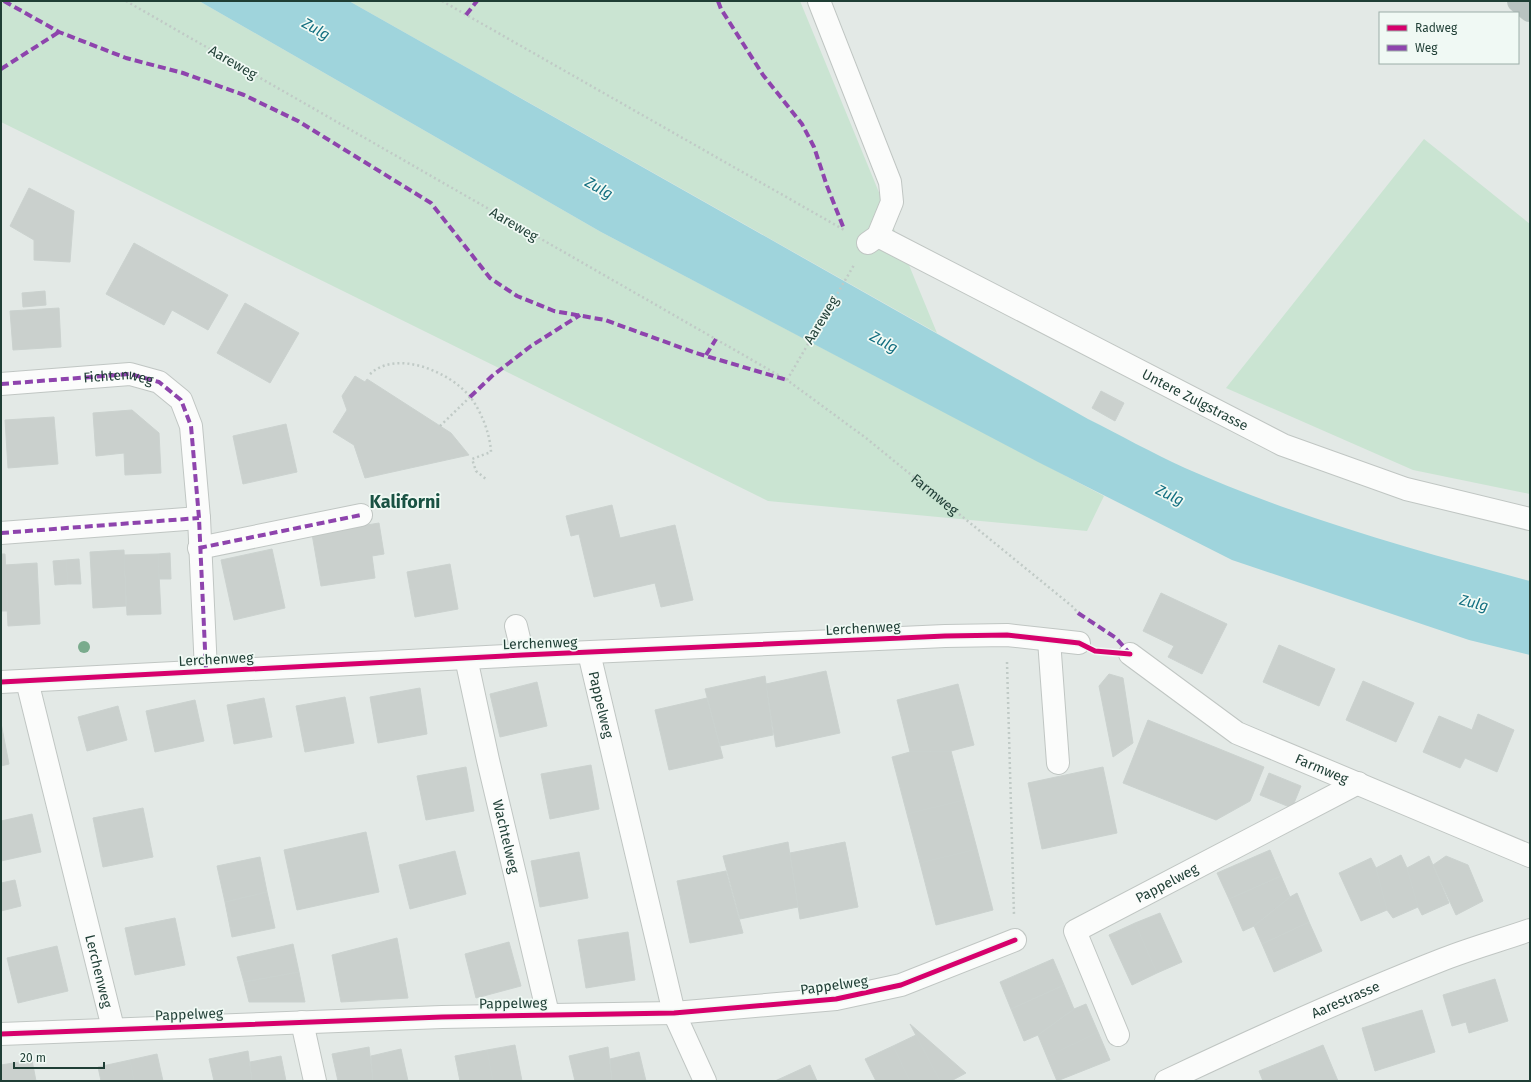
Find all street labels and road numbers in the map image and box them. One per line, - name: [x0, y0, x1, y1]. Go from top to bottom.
- street label: Aareweg: [205, 42, 261, 83]
- street label: Aareweg: [486, 204, 542, 245]
- street label: Aareweg: [800, 292, 843, 347]
- street label: Fichtenweg: [83, 366, 156, 389]
- street label: Untere Zulgstrasse: [1139, 366, 1251, 435]
- street label: Farmweg: [908, 470, 962, 519]
- street label: Lerchenweg: [825, 618, 902, 639]
- street label: Lerchenweg: [502, 634, 578, 653]
- street label: Lerchenweg: [178, 649, 255, 670]
- street label: Pappelweg: [585, 669, 617, 741]
- street label: Farmweg: [1293, 750, 1351, 788]
- street label: Wachtelweg: [489, 798, 523, 876]
- street label: Pappelweg: [1133, 860, 1202, 907]
- street label: Lerchenweg: [81, 933, 116, 1010]
- street label: Pappelweg: [799, 972, 870, 999]
- street label: Aarestrasse: [1309, 978, 1382, 1022]
- street label: Pappelweg: [479, 994, 548, 1013]
- street label: Pappelweg: [155, 1005, 224, 1024]

